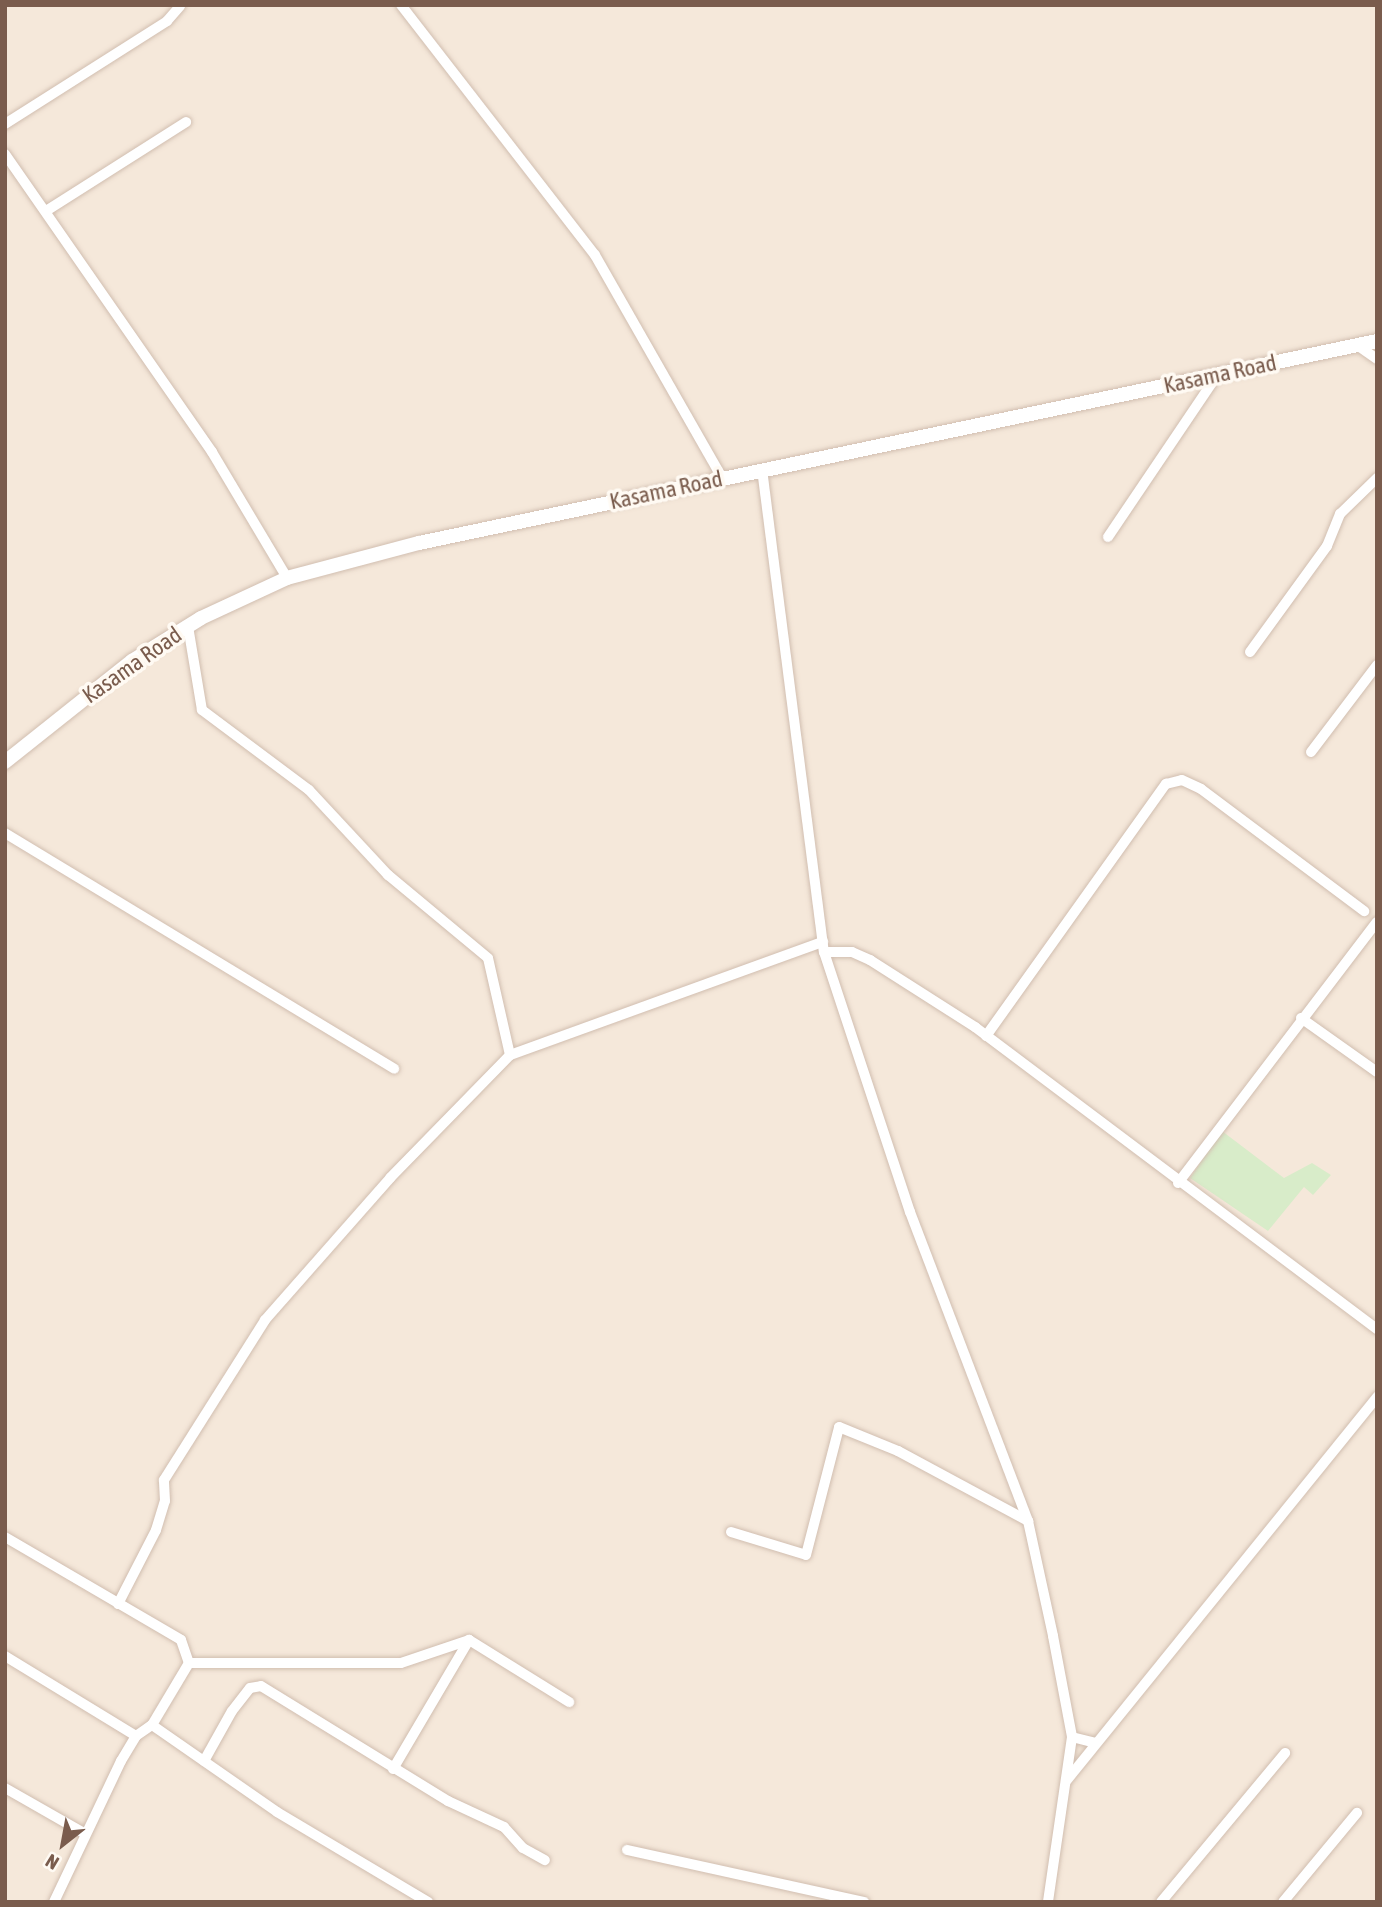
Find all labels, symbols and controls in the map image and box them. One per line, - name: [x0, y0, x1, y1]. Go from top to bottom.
- street label: Kasama Road: [1161, 349, 1279, 399]
- street label: Kasama Road: [607, 465, 725, 515]
- street label: Kasama Road: [77, 621, 187, 709]
- north arrow: [28, 1809, 98, 1879]
- text: N: [42, 1850, 63, 1874]

